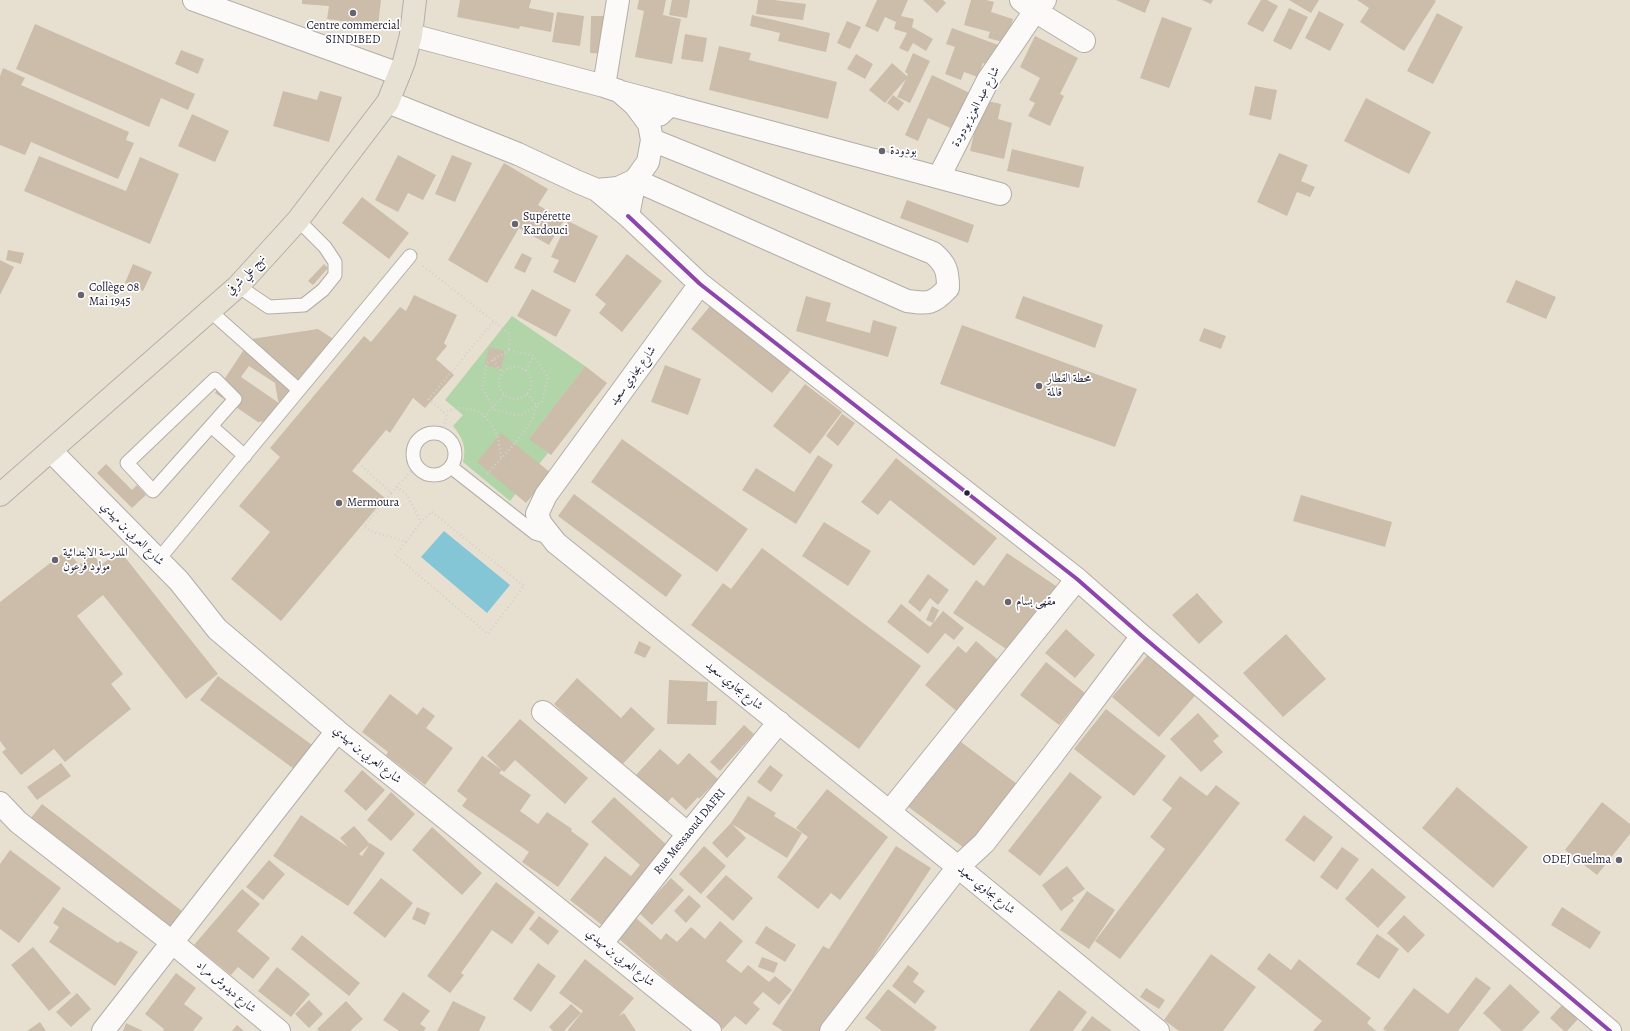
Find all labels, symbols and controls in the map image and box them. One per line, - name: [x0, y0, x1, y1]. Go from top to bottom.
- marker: Centre commercial SINDIBED: [348, 8, 358, 18]
- place label: Centre commercial SINDIBED: [306, 19, 400, 47]
- street label: شارع عبد العزيز بودودة: [949, 64, 1003, 150]
- place label: بودودة: [890, 144, 916, 158]
- marker: بودودة: [877, 146, 887, 156]
- place label: Supérette Kardouci: [523, 210, 571, 238]
- marker: Supérette Kardouci: [510, 219, 520, 229]
- street label: نهج علي شرفي: [223, 252, 269, 298]
- place label: Collège 08 Mai 1945: [89, 281, 139, 309]
- marker: Collège 08 Mai 1945: [76, 290, 86, 300]
- street label: شارع بجاوي سعيد: [607, 344, 659, 408]
- place label: محطة القطار قالمة: [1047, 372, 1091, 400]
- marker: محطة القطار قالمة: [1034, 381, 1044, 391]
- unlabelled marker: [962, 488, 972, 498]
- place label: Mermoura: [347, 496, 399, 510]
- marker: Mermoura: [334, 498, 344, 508]
- street label: شارع العربي بن مهيدي: [97, 499, 167, 569]
- place label: المدرسة الابتدائية مولود فرعون: [63, 546, 128, 574]
- marker: المدرسة الابتدائية مولود فرعون: [50, 555, 60, 565]
- place label: مقهى بسام: [1016, 595, 1056, 609]
- marker: مقهى بسام: [1003, 597, 1013, 607]
- street label: شارع بجاوي سعيد: [702, 658, 766, 714]
- street label: شارع العربي بن مهيدي: [330, 723, 404, 787]
- street label: Rue Messaoud DAFRI: [651, 786, 729, 878]
- place label: ODEJ Guelma: [1543, 853, 1611, 867]
- marker: ODEJ Guelma: [1614, 855, 1624, 865]
- street label: شارع بجاوي سعيد: [954, 862, 1018, 918]
- street label: شارع العربي بن مهيدي: [583, 926, 657, 990]
- street label: شارع ديدوش مراد: [193, 958, 259, 1016]

